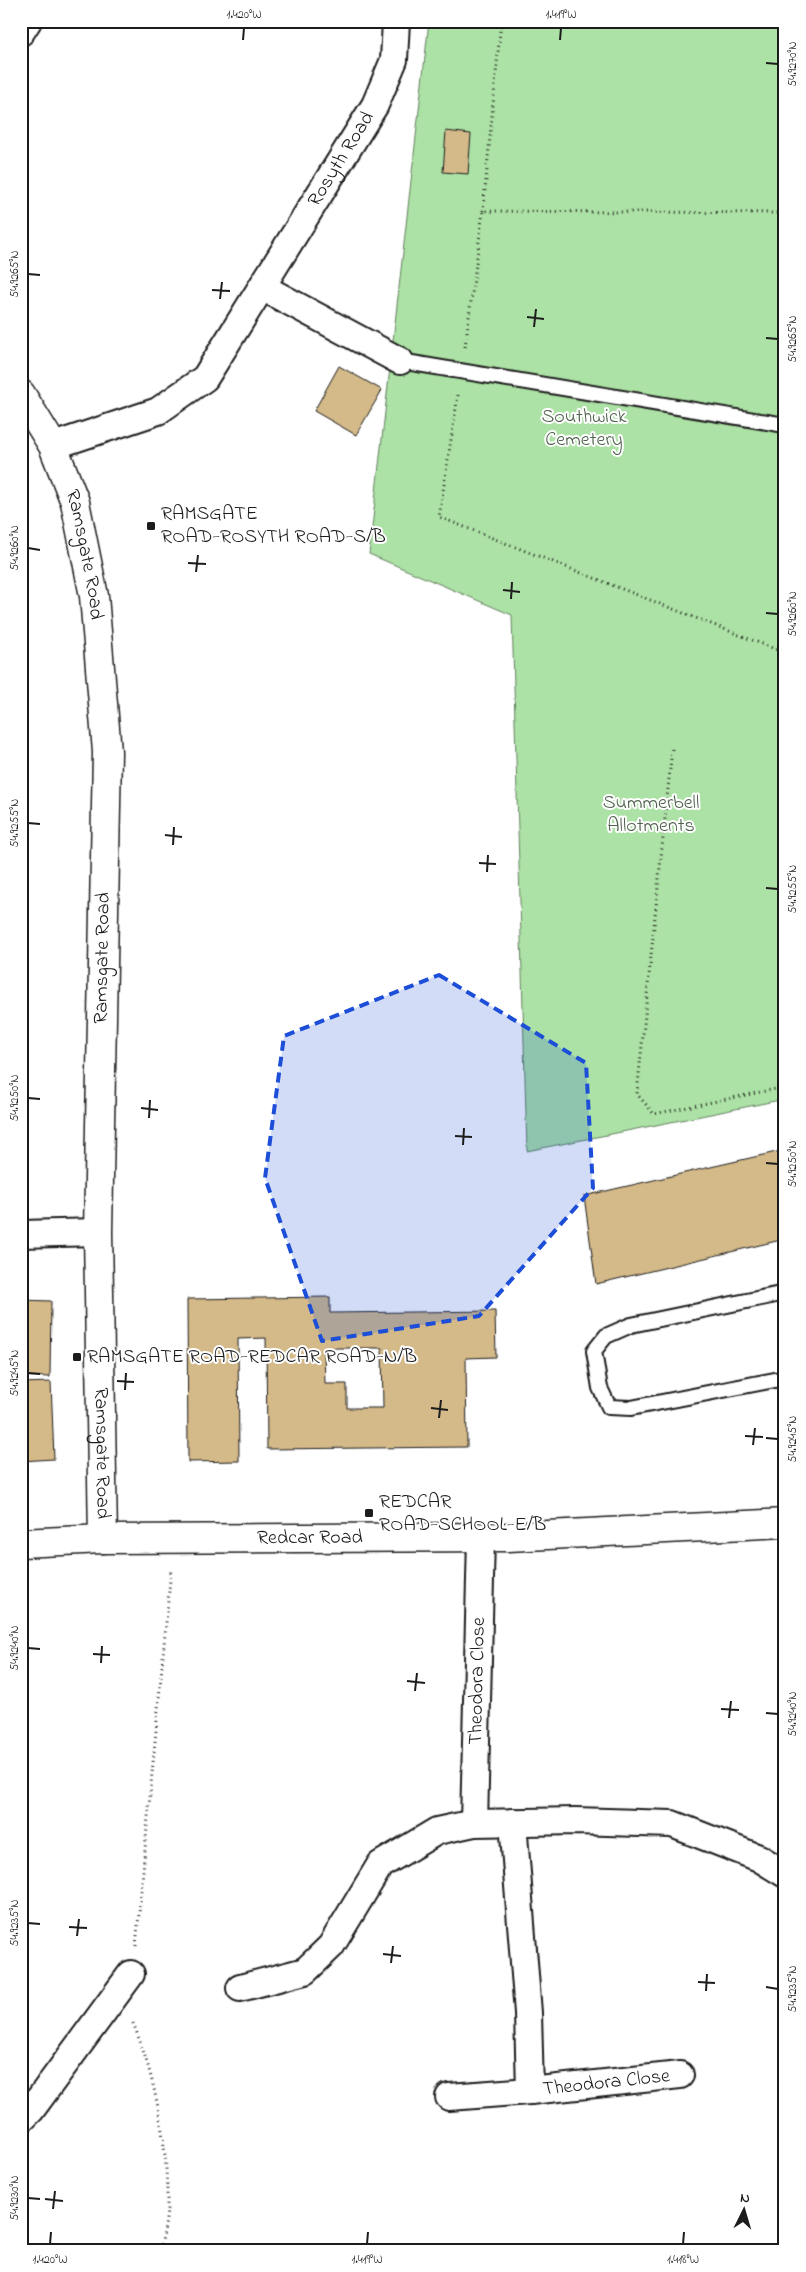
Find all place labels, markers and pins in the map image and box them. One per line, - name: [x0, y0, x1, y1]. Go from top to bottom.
- place label: RAMSGATE ROAD-ROSYTH ROAD-S/B: [161, 500, 386, 552]
- marker: RAMSGATE ROAD-ROSYTH ROAD-S/B: [145, 520, 157, 532]
- place label: RAMSGATE ROAD-REDCAR ROAD-N/B: [87, 1343, 417, 1372]
- marker: RAMSGATE ROAD-REDCAR ROAD-N/B: [71, 1351, 83, 1363]
- place label: REDCAR ROAD-SCHOOL-E/B: [379, 1488, 546, 1540]
- marker: REDCAR ROAD-SCHOOL-E/B: [363, 1507, 375, 1519]

